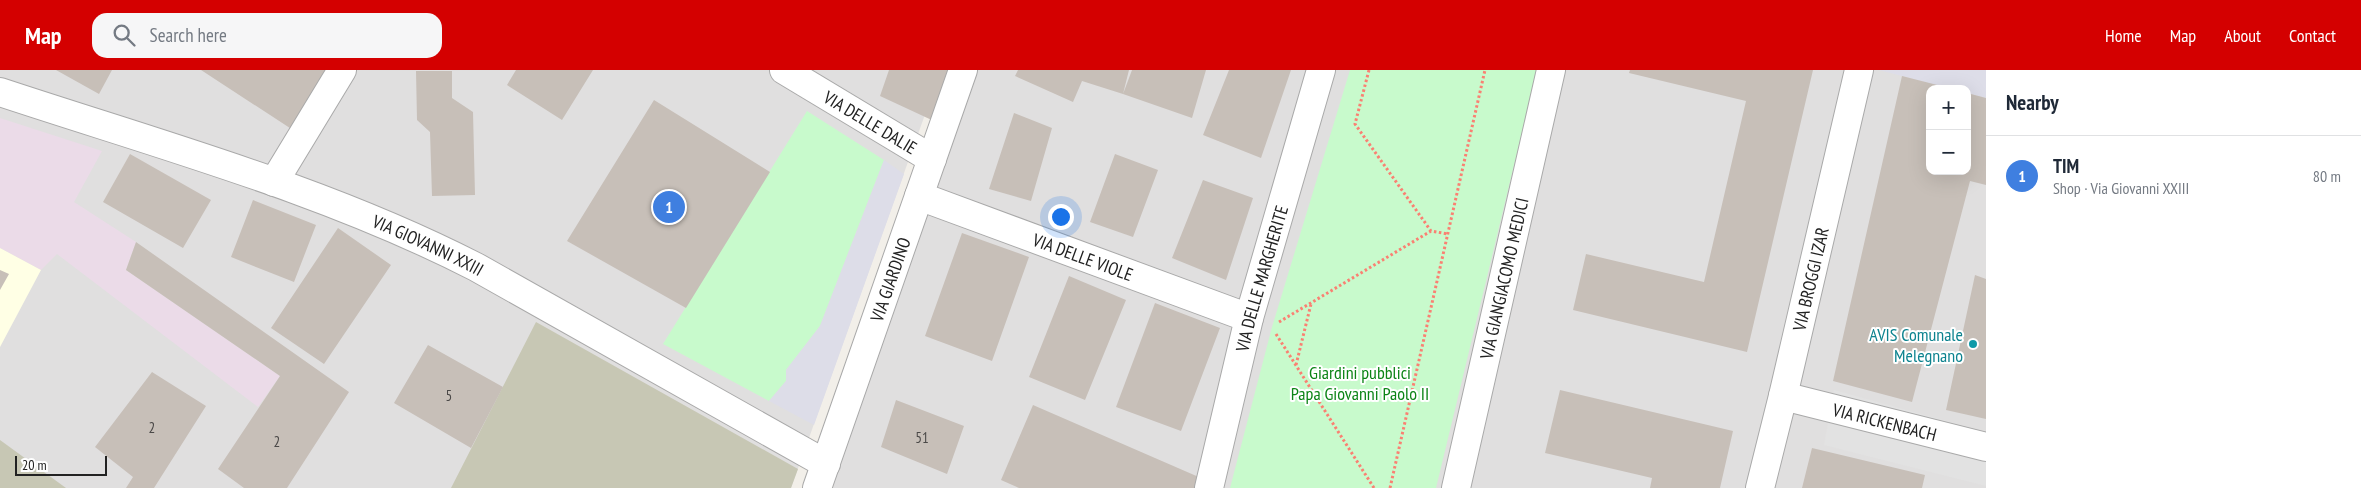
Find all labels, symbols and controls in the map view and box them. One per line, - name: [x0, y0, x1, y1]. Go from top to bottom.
- search box: [92, 13, 442, 58]
- text: Map: [25, 20, 62, 51]
- icon: search: [110, 21, 138, 49]
- text: Search here: [150, 23, 227, 47]
- text: Home: [2105, 24, 2142, 47]
- text: Map: [2170, 24, 2196, 47]
- text: About: [2224, 24, 2261, 47]
- text: Contact: [2289, 24, 2336, 47]
- street label: VIA DELLE DALIE: [819, 85, 921, 159]
- map controls: [1926, 85, 1971, 175]
- button: +: [1926, 85, 1971, 130]
- text: Nearby: [2006, 89, 2059, 116]
- button: −: [1926, 130, 1971, 175]
- text: TIM: [2053, 154, 2079, 178]
- text: 1: [2018, 166, 2026, 186]
- text: 80 m: [2313, 166, 2341, 186]
- text: Shop · Via Giovanni XXIII: [2053, 178, 2189, 198]
- pin: 1: [653, 188, 685, 226]
- street label: VIA GIANGIACOMO MEDICI: [1474, 195, 1533, 362]
- street label: VIA DELLE MARGHERITE: [1230, 203, 1293, 355]
- your location: [1048, 204, 1074, 230]
- street label: VIA GIOVANNI XXIII: [368, 209, 488, 281]
- street label: VIA BROGGI IZAR: [1787, 225, 1834, 334]
- street label: VIA DELLE VIOLE: [1029, 227, 1136, 286]
- street label: VIA GIARDINO: [864, 234, 915, 326]
- place label: AVIS Comunale Melegnano: [1869, 323, 1963, 367]
- marker: AVIS Comunale Melegnano: [1967, 338, 1979, 350]
- park label: Giardini pubblici Papa Giovanni Paolo II: [1291, 361, 1429, 405]
- house number: 5: [446, 386, 452, 405]
- street label: VIA RICKENBACH: [1830, 397, 1939, 446]
- house number: 2: [149, 418, 155, 437]
- house number: 51: [915, 428, 929, 447]
- house number: 2: [274, 432, 280, 451]
- scale bar: [15, 453, 108, 476]
- text: 20 m: [22, 456, 47, 474]

